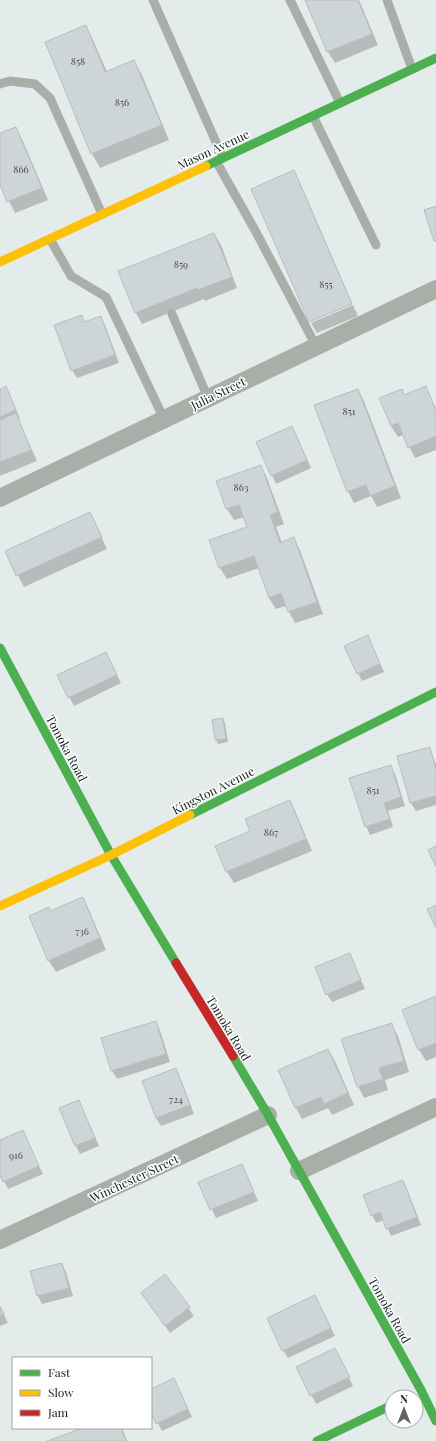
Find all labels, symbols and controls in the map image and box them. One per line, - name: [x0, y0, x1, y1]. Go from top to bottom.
- house number: 858: [71, 54, 85, 68]
- house number: 856: [115, 95, 129, 109]
- street label: Mason Avenue: [174, 125, 252, 173]
- house number: 866: [13, 162, 29, 176]
- house number: 859: [174, 257, 188, 271]
- house number: 855: [319, 277, 333, 291]
- street label: Julia Street: [187, 373, 249, 413]
- house number: 851: [342, 404, 356, 418]
- house number: 863: [234, 480, 249, 494]
- street label: Tomoka Road: [43, 712, 91, 784]
- street label: Kingston Avenue: [169, 762, 257, 818]
- house number: 851: [366, 783, 380, 797]
- house number: 867: [264, 825, 278, 839]
- house number: 736: [75, 924, 89, 938]
- street label: Tomoka Road: [203, 992, 255, 1064]
- house number: 724: [169, 1092, 183, 1106]
- house number: 916: [9, 1148, 23, 1162]
- street label: Winchester Street: [86, 1150, 182, 1206]
- street label: Tomoka Road: [365, 1274, 415, 1346]
- legend: [12, 1357, 152, 1429]
- text: Fast: [48, 1364, 71, 1380]
- text: Slow: [48, 1384, 74, 1400]
- north arrow: [384, 1389, 424, 1429]
- text: N: [400, 1391, 408, 1406]
- text: Jam: [47, 1404, 69, 1420]

